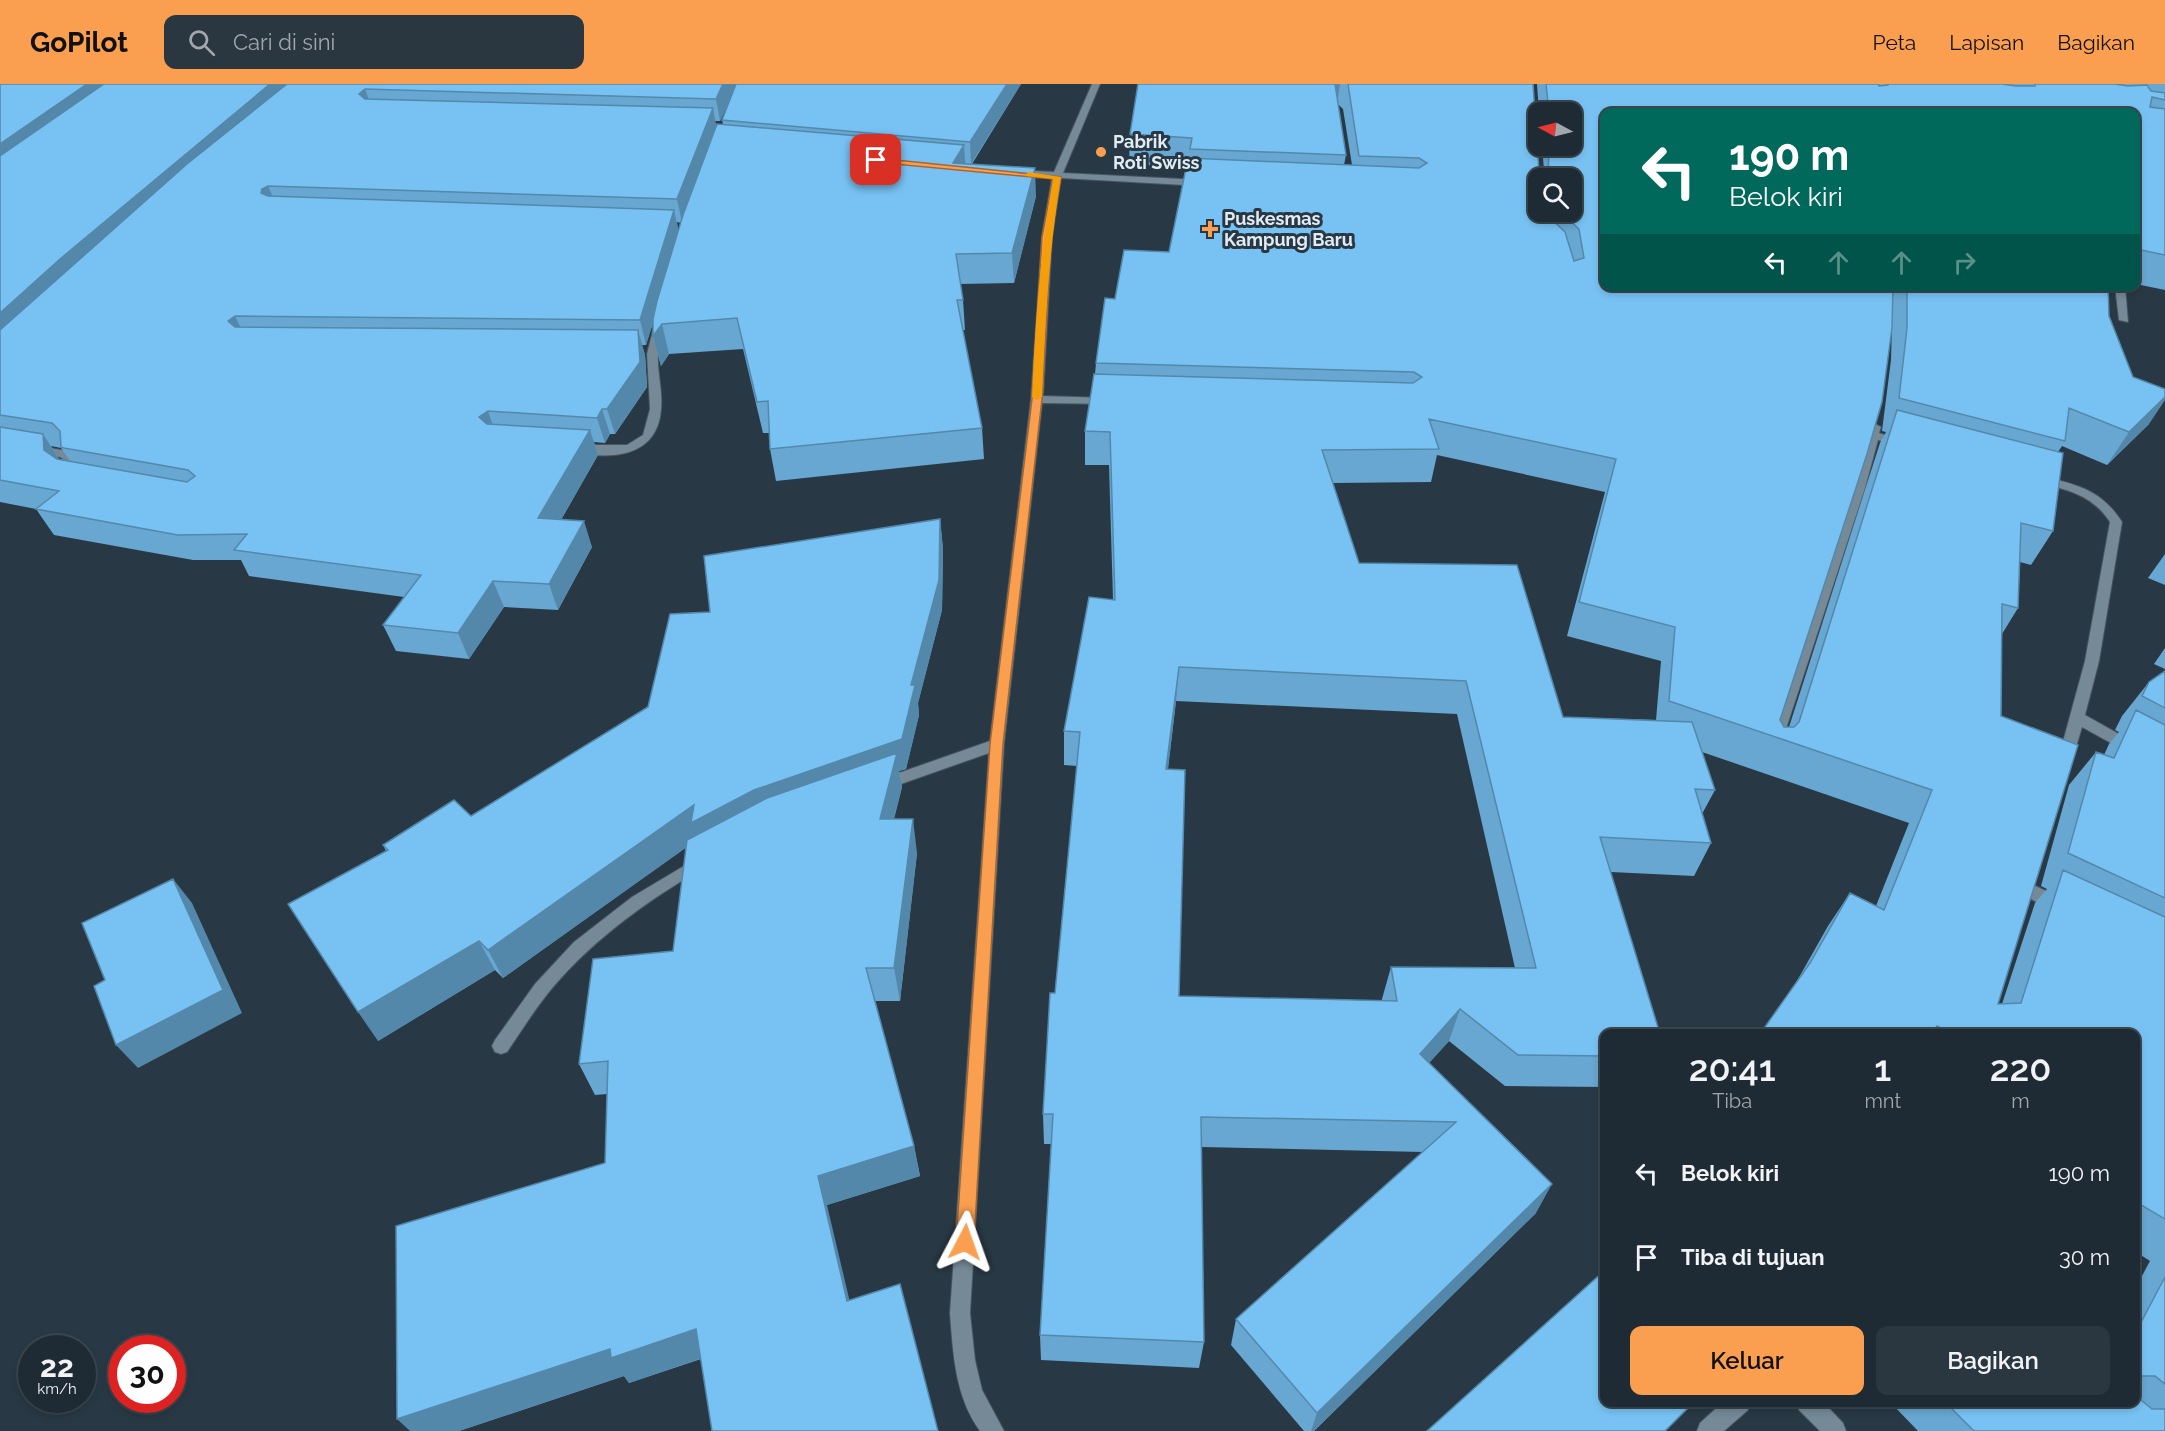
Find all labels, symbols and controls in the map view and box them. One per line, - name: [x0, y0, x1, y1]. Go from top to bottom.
- search box: [164, 15, 584, 69]
- text: GoPilot: [30, 26, 128, 59]
- icon: search: [185, 26, 218, 59]
- text: Cari di sini: [233, 29, 335, 55]
- text: Peta: [1873, 30, 1916, 55]
- text: Lapisan: [1949, 30, 2024, 55]
- text: Bagikan: [2057, 30, 2135, 55]
- north arrow: [1528, 102, 1582, 156]
- map controls: [1528, 102, 1582, 222]
- place label: Pabrik Roti Swiss: [1113, 131, 1200, 173]
- text: 190 m: [1729, 131, 1849, 180]
- icon: left: [1630, 132, 1708, 210]
- pin: [850, 134, 901, 185]
- icon: arrive: [859, 143, 892, 176]
- marker: Pabrik Roti Swiss: [1094, 145, 1108, 159]
- button: search: [1528, 168, 1582, 222]
- text: Belok kiri: [1729, 181, 1843, 212]
- place label: Puskesmas Kampung Baru: [1224, 208, 1353, 250]
- marker: Puskesmas Kampung Baru: [1201, 220, 1219, 238]
- icon: left: [1759, 246, 1792, 279]
- icon: ahead: [1822, 246, 1855, 279]
- icon: ahead: [1885, 246, 1918, 279]
- icon: right: [1948, 246, 1981, 279]
- text: 20:41: [1689, 1047, 1776, 1089]
- text: 1: [1874, 1047, 1891, 1089]
- text: 220: [1990, 1047, 2051, 1089]
- text: Tiba: [1712, 1089, 1752, 1113]
- text: mnt: [1864, 1089, 1901, 1113]
- text: m: [2011, 1089, 2030, 1113]
- icon: left: [1630, 1157, 1663, 1190]
- text: Belok kiri: [1681, 1160, 1779, 1186]
- text: 190 m: [2048, 1160, 2110, 1186]
- position arrow: [933, 1210, 997, 1274]
- icon: arrive: [1630, 1241, 1663, 1274]
- text: Tiba di tujuan: [1681, 1244, 1824, 1270]
- text: 30 m: [2059, 1244, 2110, 1270]
- button: Keluar: [1630, 1326, 1864, 1395]
- button: Bagikan: [1876, 1326, 2110, 1395]
- speed limit sign: 30: [108, 1335, 186, 1413]
- text: 22: [40, 1349, 74, 1384]
- text: km/h: [37, 1380, 77, 1398]

